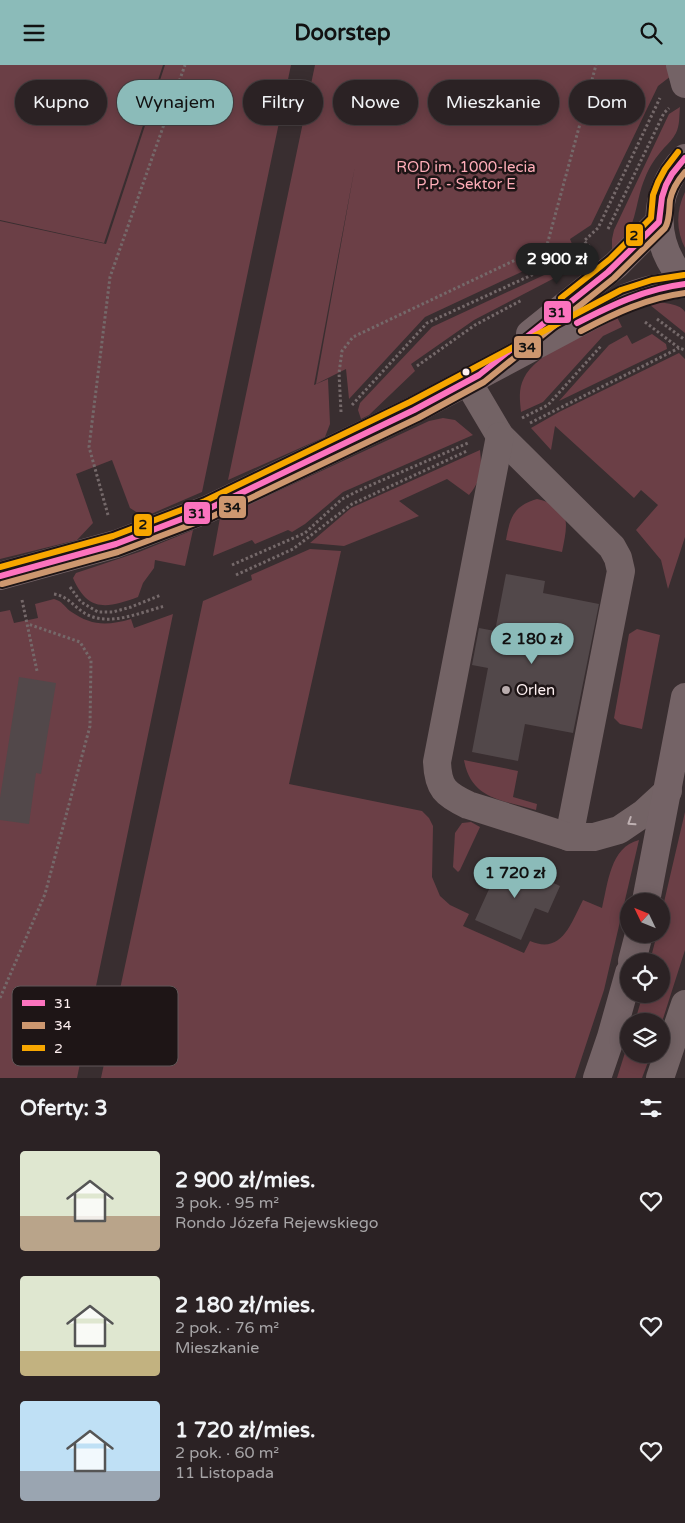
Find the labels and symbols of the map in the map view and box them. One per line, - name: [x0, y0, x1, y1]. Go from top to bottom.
- park label: ROD im. 1000-lecia P.P. - Sektor E: [396, 158, 536, 193]
- line badge: 2: [625, 223, 644, 247]
- text: 2: [630, 227, 639, 244]
- pin: 2 900 zł: [505, 243, 609, 285]
- line badge: 31: [543, 300, 572, 324]
- text: 31: [548, 304, 566, 321]
- line badge: 34: [513, 335, 542, 359]
- text: 34: [518, 339, 536, 356]
- unlabelled marker: [461, 367, 471, 377]
- line badge: 34: [218, 495, 247, 519]
- text: 34: [223, 499, 241, 516]
- line badge: 31: [183, 501, 211, 525]
- text: 31: [188, 505, 206, 522]
- line badge: 2: [133, 513, 153, 537]
- text: 2: [139, 516, 148, 533]
- pin: 2 180 zł: [480, 623, 584, 665]
- place label: Orlen: [516, 681, 555, 699]
- marker: Orlen: [500, 684, 512, 696]
- one-way arrow: [627, 816, 637, 825]
- pin: 1 720 zł: [463, 857, 567, 899]
- north arrow: [620, 893, 670, 943]
- legend: [12, 986, 178, 1066]
- text: 31: [54, 995, 72, 1012]
- text: 34: [54, 1017, 72, 1034]
- text: 2: [54, 1040, 63, 1057]

